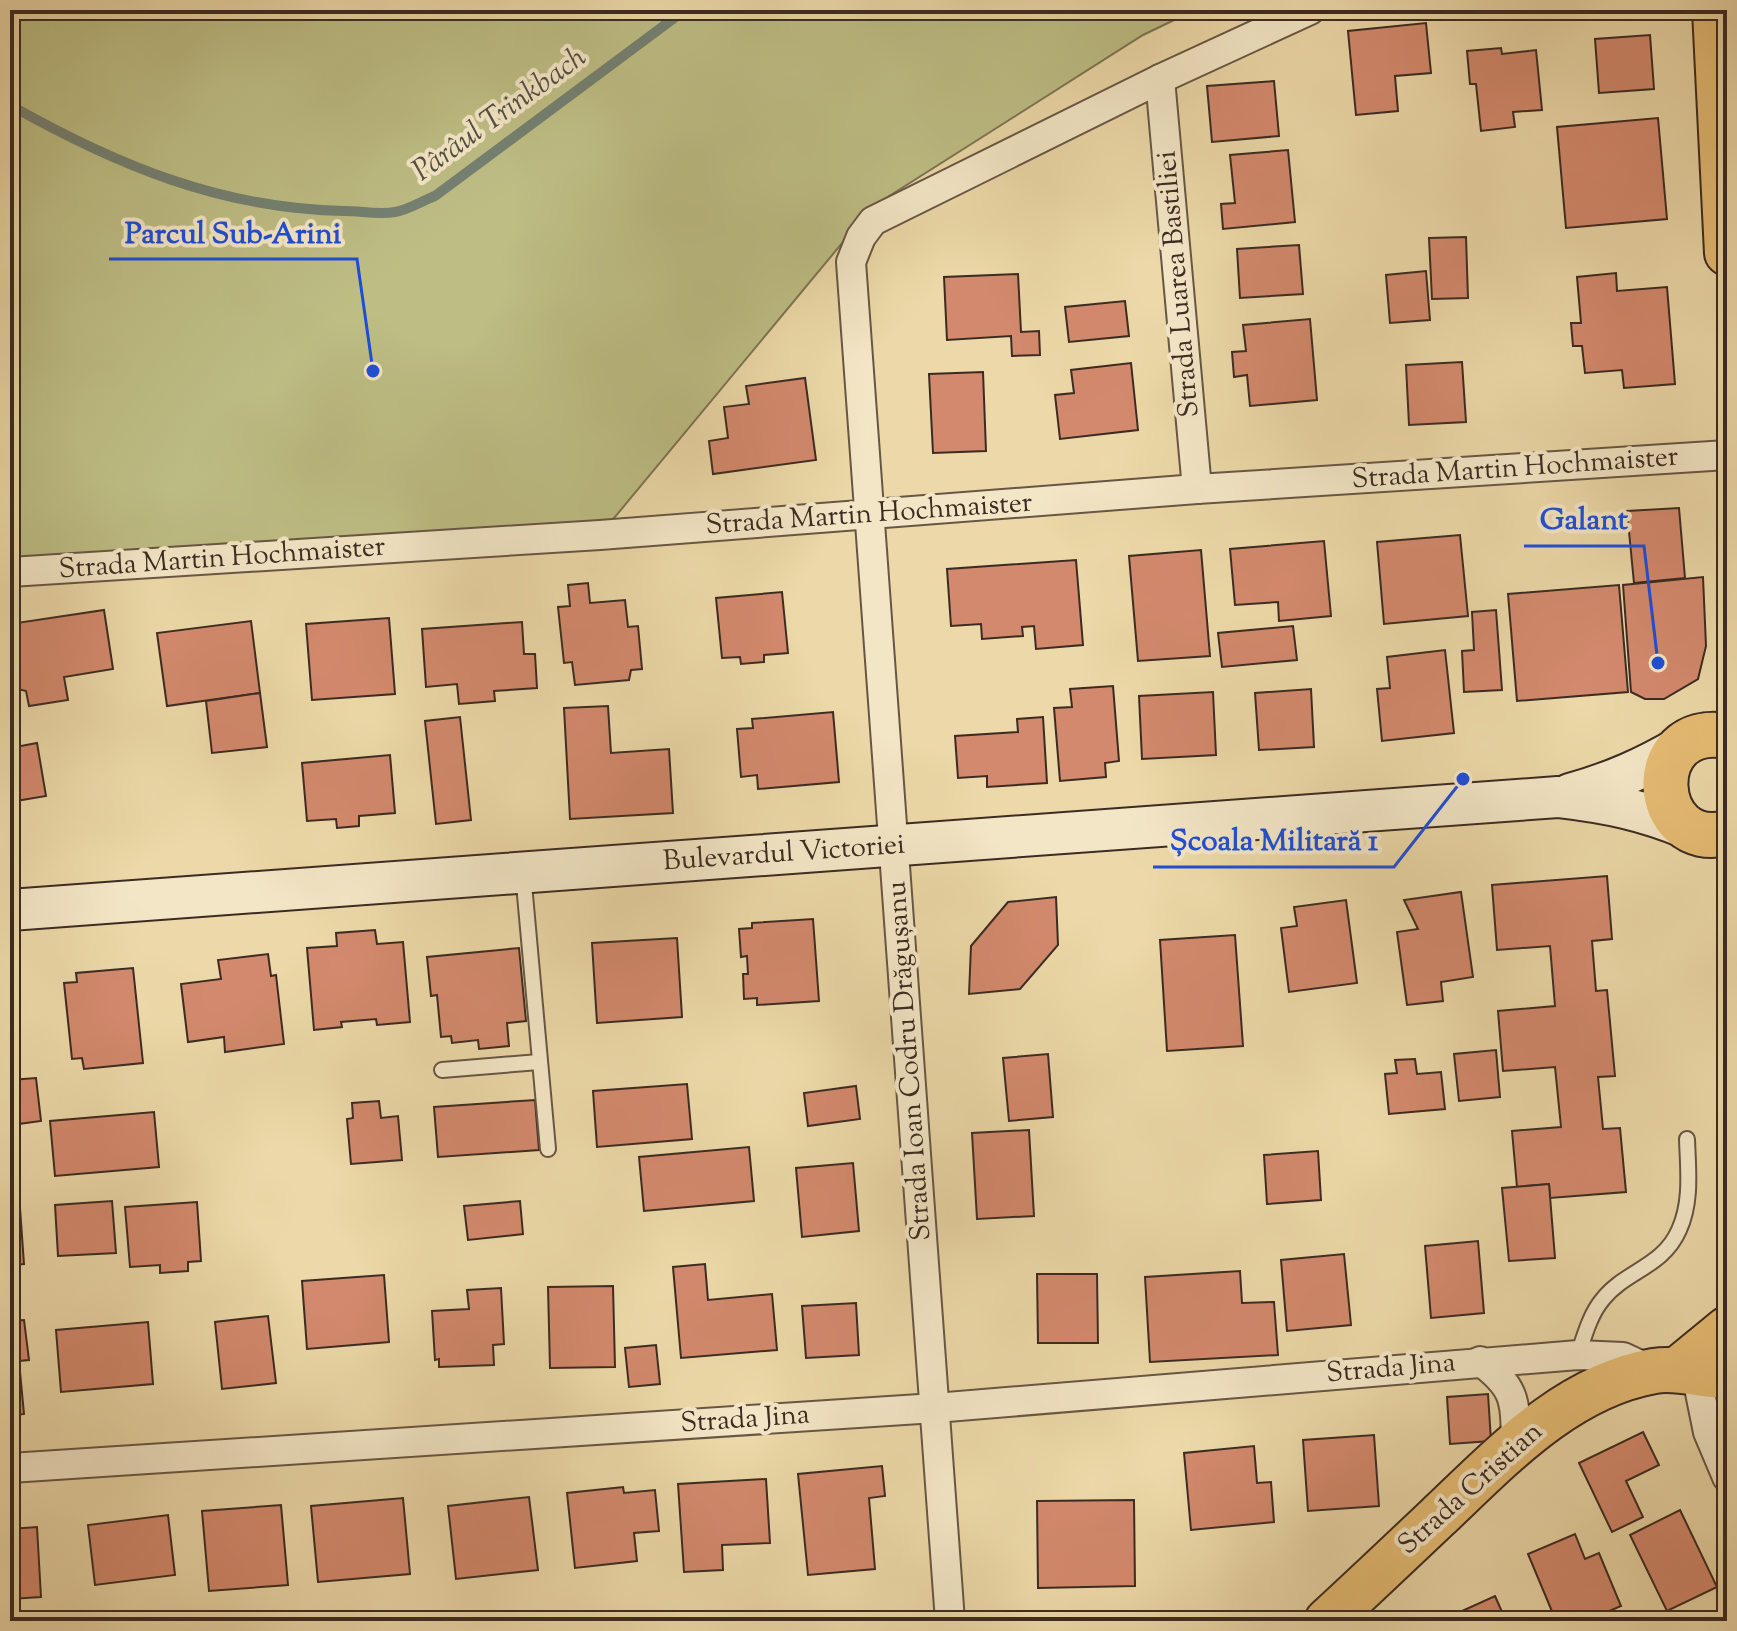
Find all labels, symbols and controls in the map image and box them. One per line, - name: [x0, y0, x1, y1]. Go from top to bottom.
- water label: Pârâul Trinkbach: [404, 37, 596, 193]
- street label: Strada Luarea Bastiliei: [1147, 149, 1211, 419]
- callout: Parcul Sub-Arini: [109, 205, 357, 259]
- text: Parcul Sub-Arini: [125, 214, 342, 257]
- street label: Strada Martin Hochmaister: [1350, 438, 1680, 500]
- street label: Strada Martin Hochmaister: [704, 484, 1034, 546]
- callout: Galant: [1524, 492, 1644, 546]
- text: Galant: [1540, 500, 1629, 543]
- street label: Strada Martin Hochmaister: [57, 528, 387, 590]
- callout: Școala Militară 1: [1153, 813, 1394, 867]
- text: Școala Militară 1: [1170, 821, 1379, 864]
- street label: Bulevardul Victoriei: [662, 826, 906, 882]
- street label: Strada Ioan Codru Drăgușanu: [877, 880, 943, 1242]
- street label: Strada Jina: [1325, 1343, 1457, 1395]
- street label: Strada Jina: [679, 1396, 811, 1444]
- street label: Strada Cristian: [1390, 1413, 1552, 1565]

